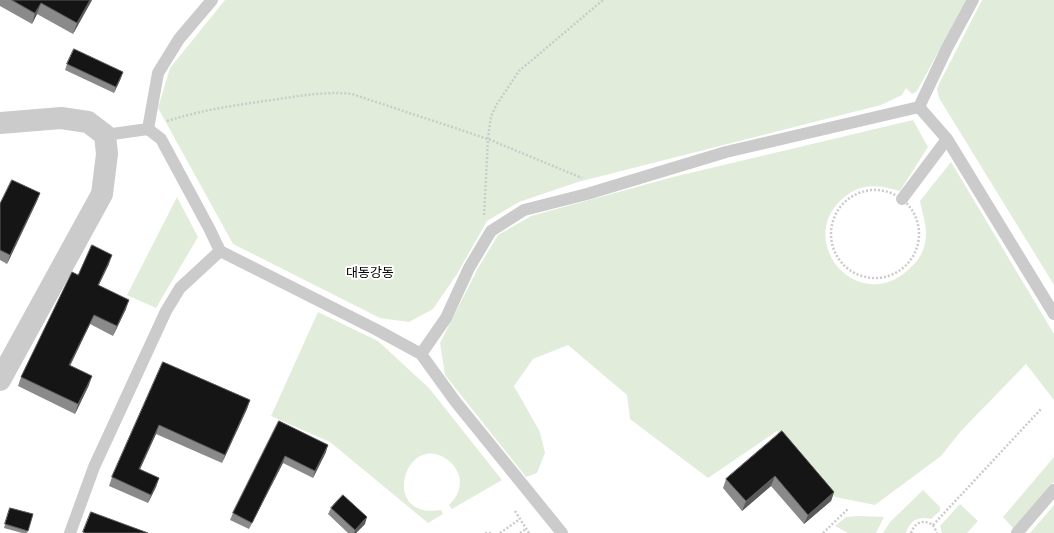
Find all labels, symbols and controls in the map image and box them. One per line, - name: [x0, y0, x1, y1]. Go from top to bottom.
- district label: 대동강동: [346, 266, 394, 282]

